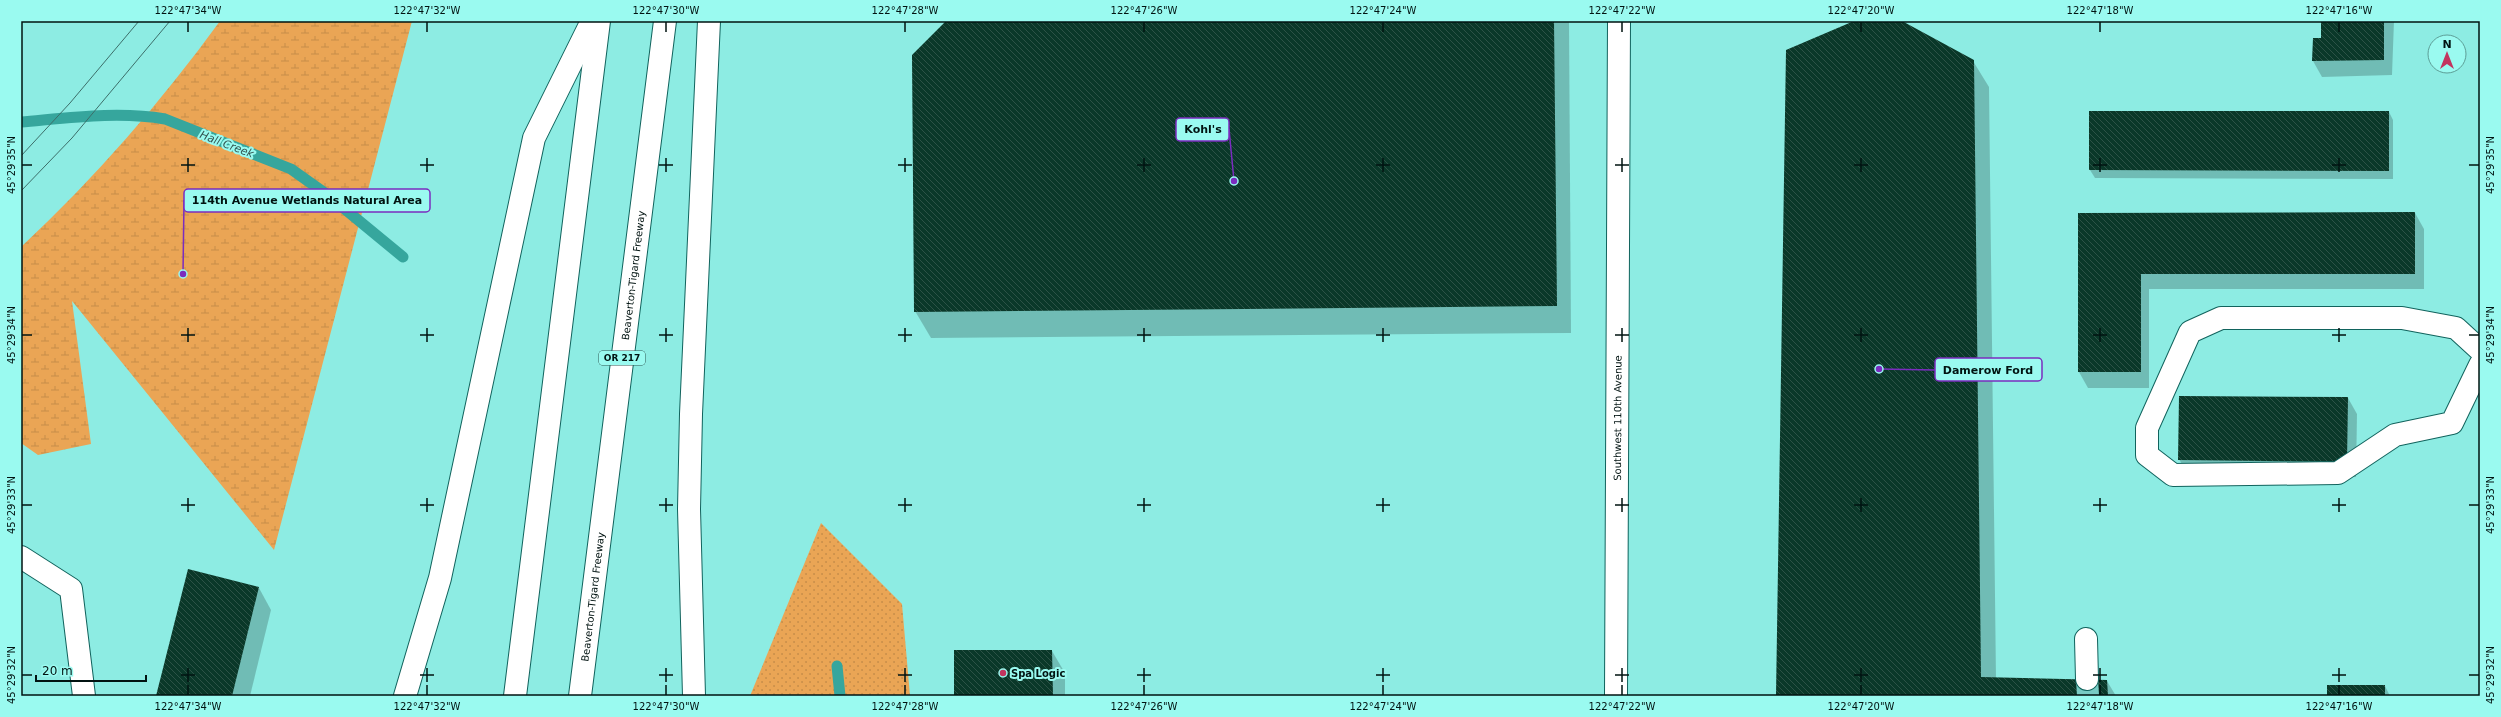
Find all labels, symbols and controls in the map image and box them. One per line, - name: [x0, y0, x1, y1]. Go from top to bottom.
- text: 122°47'34"W: [155, 5, 221, 16]
- text: 122°47'32"W: [394, 5, 460, 16]
- text: 122°47'30"W: [633, 5, 699, 16]
- text: 122°47'28"W: [872, 5, 938, 16]
- text: 122°47'26"W: [1111, 5, 1177, 16]
- text: 122°47'24"W: [1350, 5, 1416, 16]
- text: 122°47'22"W: [1589, 5, 1655, 16]
- text: 122°47'20"W: [1828, 5, 1894, 16]
- text: 122°47'18"W: [2067, 5, 2133, 16]
- text: 122°47'16"W: [2306, 5, 2372, 16]
- north arrow: [2427, 34, 2467, 74]
- text: N: [2442, 38, 2452, 51]
- callout: Kohl's: [1176, 118, 1229, 141]
- text: Kohl's: [1184, 123, 1222, 136]
- water label: Hall Creek: [198, 128, 256, 161]
- text: 45°29'35"N: [6, 136, 17, 194]
- text: 45°29'35"N: [2485, 136, 2496, 194]
- callout: 114th Avenue Wetlands Natural Area: [184, 189, 430, 212]
- text: 114th Avenue Wetlands Natural Area: [192, 194, 422, 207]
- street label: Beaverton-Tigard Freeway: [620, 210, 647, 341]
- text: 45°29'34"N: [6, 306, 17, 364]
- text: 45°29'34"N: [2485, 306, 2496, 364]
- road number: OR 217: [599, 351, 645, 365]
- street label: Southwest 110th Avenue: [1612, 355, 1624, 481]
- callout: Damerow Ford: [1935, 358, 2042, 381]
- text: Damerow Ford: [1943, 364, 2033, 377]
- text: 45°29'33"N: [6, 476, 17, 534]
- text: 45°29'33"N: [2485, 476, 2496, 534]
- street label: Beaverton-Tigard Freeway: [579, 531, 607, 662]
- text: 45°29'32"N: [6, 646, 17, 704]
- text: 45°29'32"N: [2485, 646, 2496, 704]
- scale bar: [36, 657, 146, 683]
- text: 20 m: [42, 664, 73, 678]
- marker: Spa Logic: [998, 668, 1008, 678]
- place label: Spa Logic: [1011, 668, 1065, 679]
- text: 122°47'34"W: [155, 701, 221, 712]
- text: 122°47'32"W: [394, 701, 460, 712]
- text: 122°47'30"W: [633, 701, 699, 712]
- text: 122°47'28"W: [872, 701, 938, 712]
- text: 122°47'26"W: [1111, 701, 1177, 712]
- text: 122°47'24"W: [1350, 701, 1416, 712]
- text: 122°47'22"W: [1589, 701, 1655, 712]
- text: 122°47'20"W: [1828, 701, 1894, 712]
- text: 122°47'18"W: [2067, 701, 2133, 712]
- text: 122°47'16"W: [2306, 701, 2372, 712]

